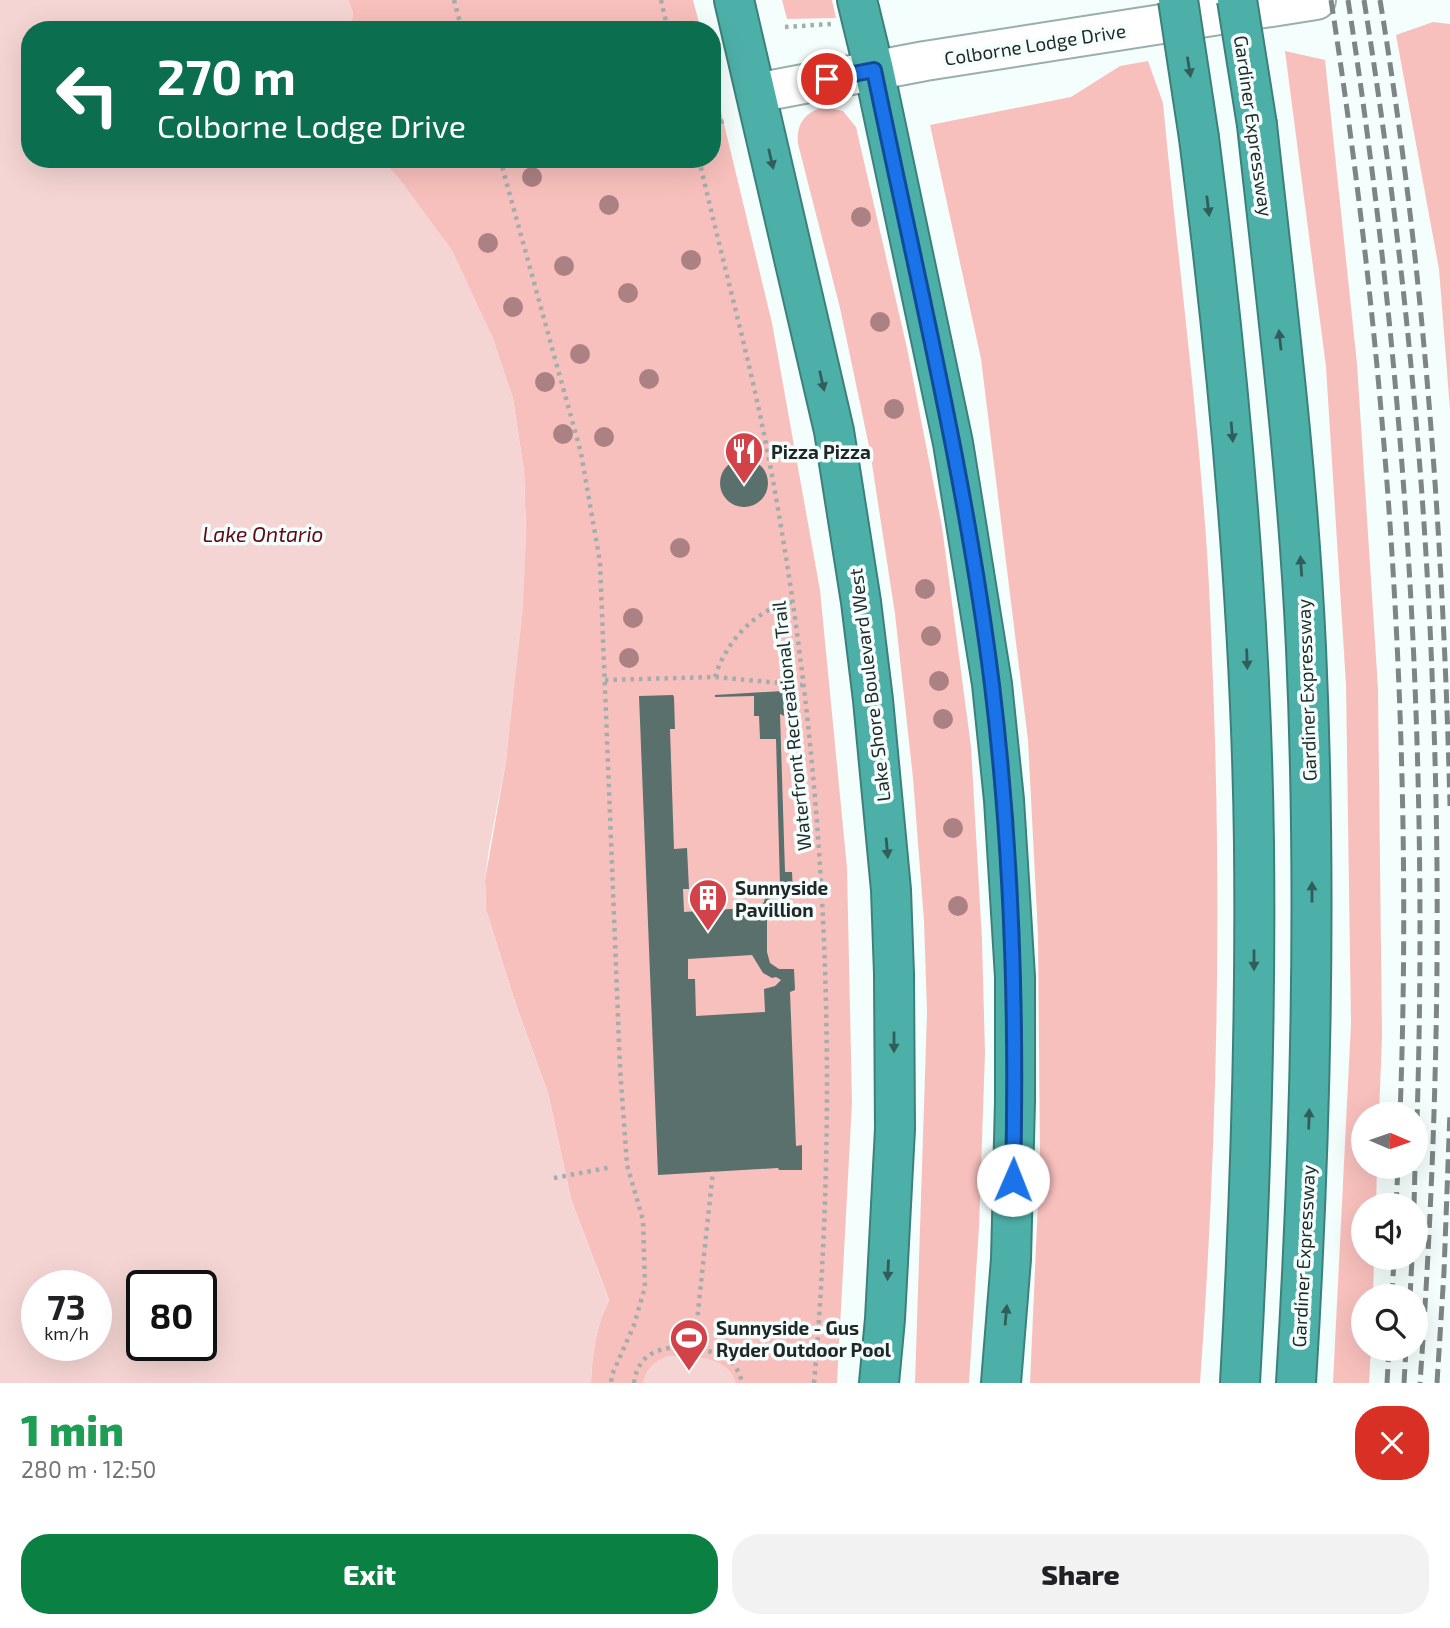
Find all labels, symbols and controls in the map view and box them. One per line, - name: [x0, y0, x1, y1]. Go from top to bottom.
- street label: Colborne Lodge Drive: [943, 18, 1127, 70]
- street label: Gardiner Expressway: [1230, 34, 1278, 218]
- text: 270 m: [157, 46, 296, 105]
- icon: left: [42, 49, 133, 140]
- pin: [797, 49, 857, 109]
- one-way arrow: [1183, 57, 1194, 79]
- icon: arrive: [808, 60, 846, 98]
- text: Colborne Lodge Drive: [157, 106, 466, 144]
- one-way arrow: [765, 148, 776, 170]
- one-way arrow: [1203, 195, 1214, 217]
- one-way arrow: [1274, 329, 1285, 351]
- one-way arrow: [817, 370, 828, 392]
- one-way arrow: [1227, 422, 1238, 444]
- restaurant icon: Pizza Pizza: [723, 430, 765, 485]
- place label: Pizza Pizza: [771, 440, 871, 463]
- water label: Lake Ontario: [203, 521, 323, 546]
- one-way arrow: [1295, 555, 1306, 577]
- street label: Lake Shore Boulevard West: [843, 567, 895, 803]
- street label: Gardiner Expressway: [1291, 598, 1321, 782]
- street label: Waterfront Recreational Trail: [766, 600, 816, 852]
- one-way arrow: [1242, 649, 1253, 671]
- one-way arrow: [882, 838, 893, 860]
- place label: Sunnyside Pavillion: [735, 876, 829, 921]
- building icon: Sunnyside Pavillion: [687, 877, 729, 932]
- one-way arrow: [1306, 880, 1318, 902]
- one-way arrow: [1248, 949, 1260, 971]
- one-way arrow: [888, 1032, 900, 1054]
- north arrow: [1351, 1102, 1428, 1180]
- map controls: [1351, 1102, 1428, 1361]
- one-way arrow: [1304, 1108, 1315, 1130]
- position arrow: [976, 1143, 1050, 1217]
- street label: Gardiner Expressway: [1287, 1164, 1319, 1348]
- button: sound: [1351, 1193, 1428, 1270]
- one-way arrow: [882, 1259, 893, 1281]
- speed limit sign: 80: [126, 1270, 217, 1361]
- button: search: [1351, 1284, 1428, 1361]
- text: 73: [47, 1285, 86, 1327]
- one-way arrow: [1001, 1304, 1012, 1326]
- place label: Sunnyside - Gus Ryder Outdoor Pool: [716, 1316, 892, 1362]
- sports icon: Sunnyside - Gus Ryder Outdoor Pool: [668, 1317, 710, 1372]
- text: km/h: [44, 1322, 89, 1344]
- text: 1 min: [21, 1404, 124, 1454]
- button: close: [1355, 1406, 1429, 1480]
- text: 280 m · 12:50: [21, 1455, 156, 1483]
- button: Exit: [21, 1534, 718, 1614]
- button: Share: [732, 1534, 1429, 1614]

